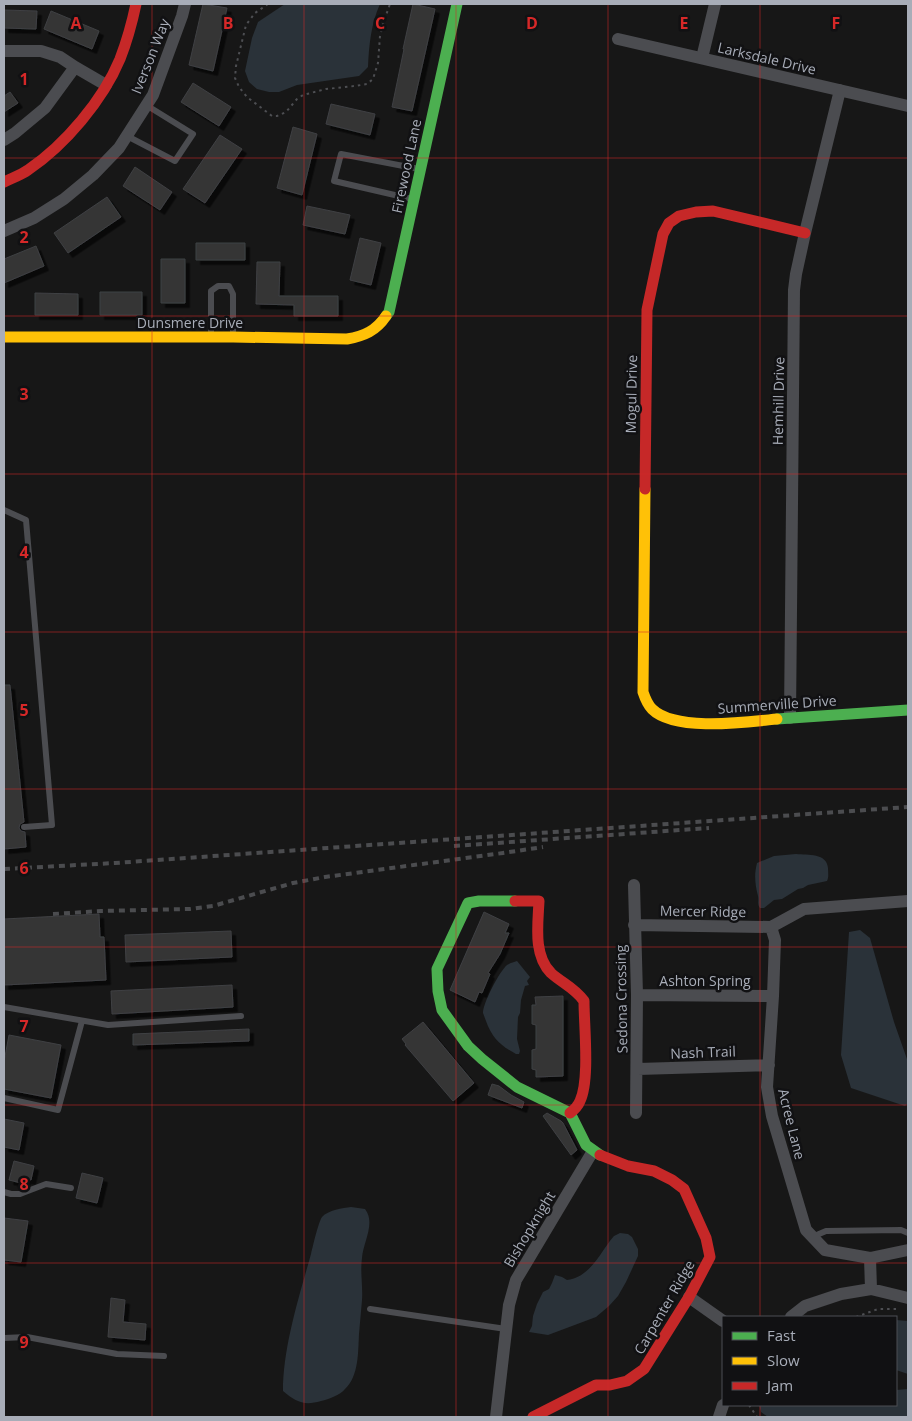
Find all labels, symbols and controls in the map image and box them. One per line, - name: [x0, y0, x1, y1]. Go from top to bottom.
- text: A: [70, 12, 82, 34]
- text: B: [223, 12, 233, 34]
- text: C: [375, 12, 385, 34]
- text: D: [526, 12, 538, 34]
- text: E: [680, 12, 689, 34]
- text: F: [832, 12, 840, 34]
- street label: Iverson Way: [126, 15, 174, 96]
- street label: Larksdale Drive: [716, 37, 818, 79]
- text: 1: [19, 68, 29, 90]
- street label: Firewood Lane: [387, 117, 425, 215]
- text: 2: [19, 226, 29, 248]
- street label: Dunsmere Drive: [137, 313, 243, 332]
- street label: Mogul Drive: [621, 354, 641, 433]
- street label: Hemhill Drive: [768, 357, 788, 445]
- text: 3: [19, 383, 29, 405]
- text: 4: [19, 541, 29, 563]
- street label: Summerville Drive: [717, 690, 837, 718]
- text: 5: [19, 699, 29, 721]
- text: 6: [19, 857, 29, 879]
- street label: Mercer Ridge: [660, 901, 746, 921]
- street label: Sedona Crossing: [611, 944, 631, 1053]
- street label: Ashton Spring: [659, 971, 751, 990]
- text: 7: [19, 1015, 29, 1037]
- street label: Nash Trail: [670, 1041, 736, 1063]
- street label: Acree Lane: [774, 1087, 810, 1161]
- text: 8: [19, 1173, 29, 1195]
- street label: Bishopknight: [499, 1187, 559, 1271]
- street label: Carpenter Ridge: [629, 1256, 699, 1358]
- legend: [722, 1316, 897, 1406]
- text: Fast: [767, 1325, 796, 1345]
- text: 9: [19, 1331, 29, 1353]
- text: Slow: [767, 1350, 800, 1370]
- text: Jam: [765, 1375, 793, 1395]

